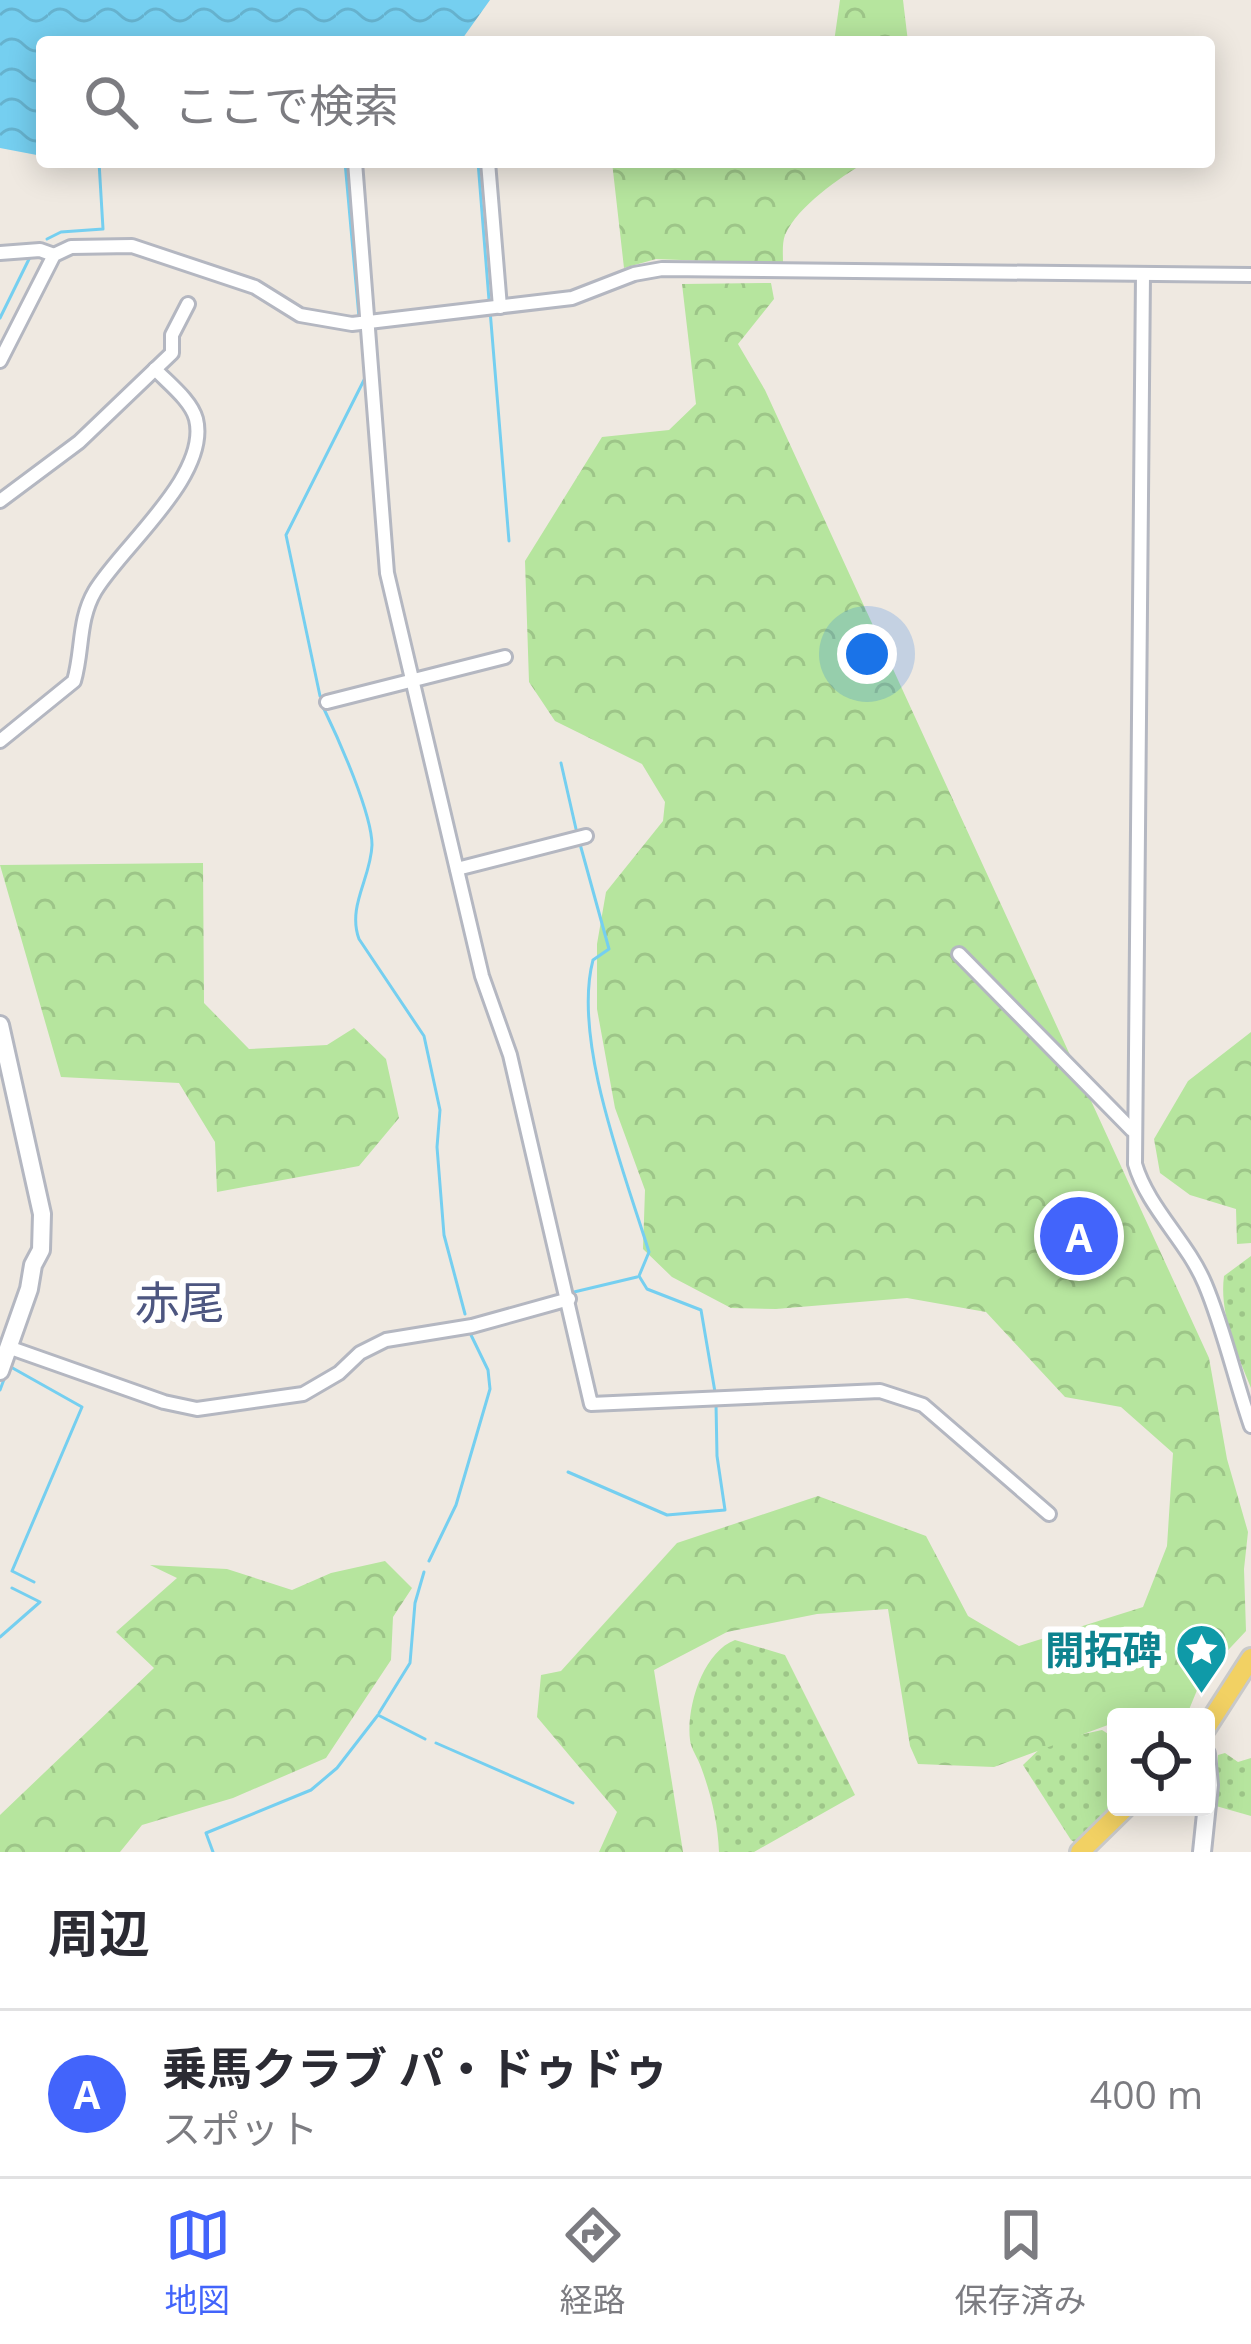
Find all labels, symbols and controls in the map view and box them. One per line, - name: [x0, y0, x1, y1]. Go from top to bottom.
- search box: [36, 36, 1215, 168]
- icon: search: [78, 69, 144, 135]
- text: ここで検索: [174, 74, 399, 135]
- your location: [837, 624, 897, 684]
- pin: A: [1040, 1191, 1118, 1281]
- district label: 赤尾: [135, 1271, 225, 1332]
- place label: 開拓碑: [1045, 1622, 1162, 1675]
- place icon: 開拓碑: [1173, 1622, 1229, 1696]
- map controls: [1107, 1708, 1215, 1816]
- button: locate: [1107, 1708, 1215, 1816]
- text: 周辺: [48, 1897, 150, 1967]
- text: 乗馬クラブ パ・ドゥドゥ: [162, 2037, 669, 2098]
- text: A: [74, 2067, 100, 2120]
- text: 400 m: [1090, 2067, 1203, 2120]
- text: スポット: [162, 2101, 318, 2154]
- tab: 地図: [165, 2202, 231, 2322]
- tab: 経路: [560, 2202, 626, 2322]
- tab: 保存済み: [955, 2202, 1087, 2322]

